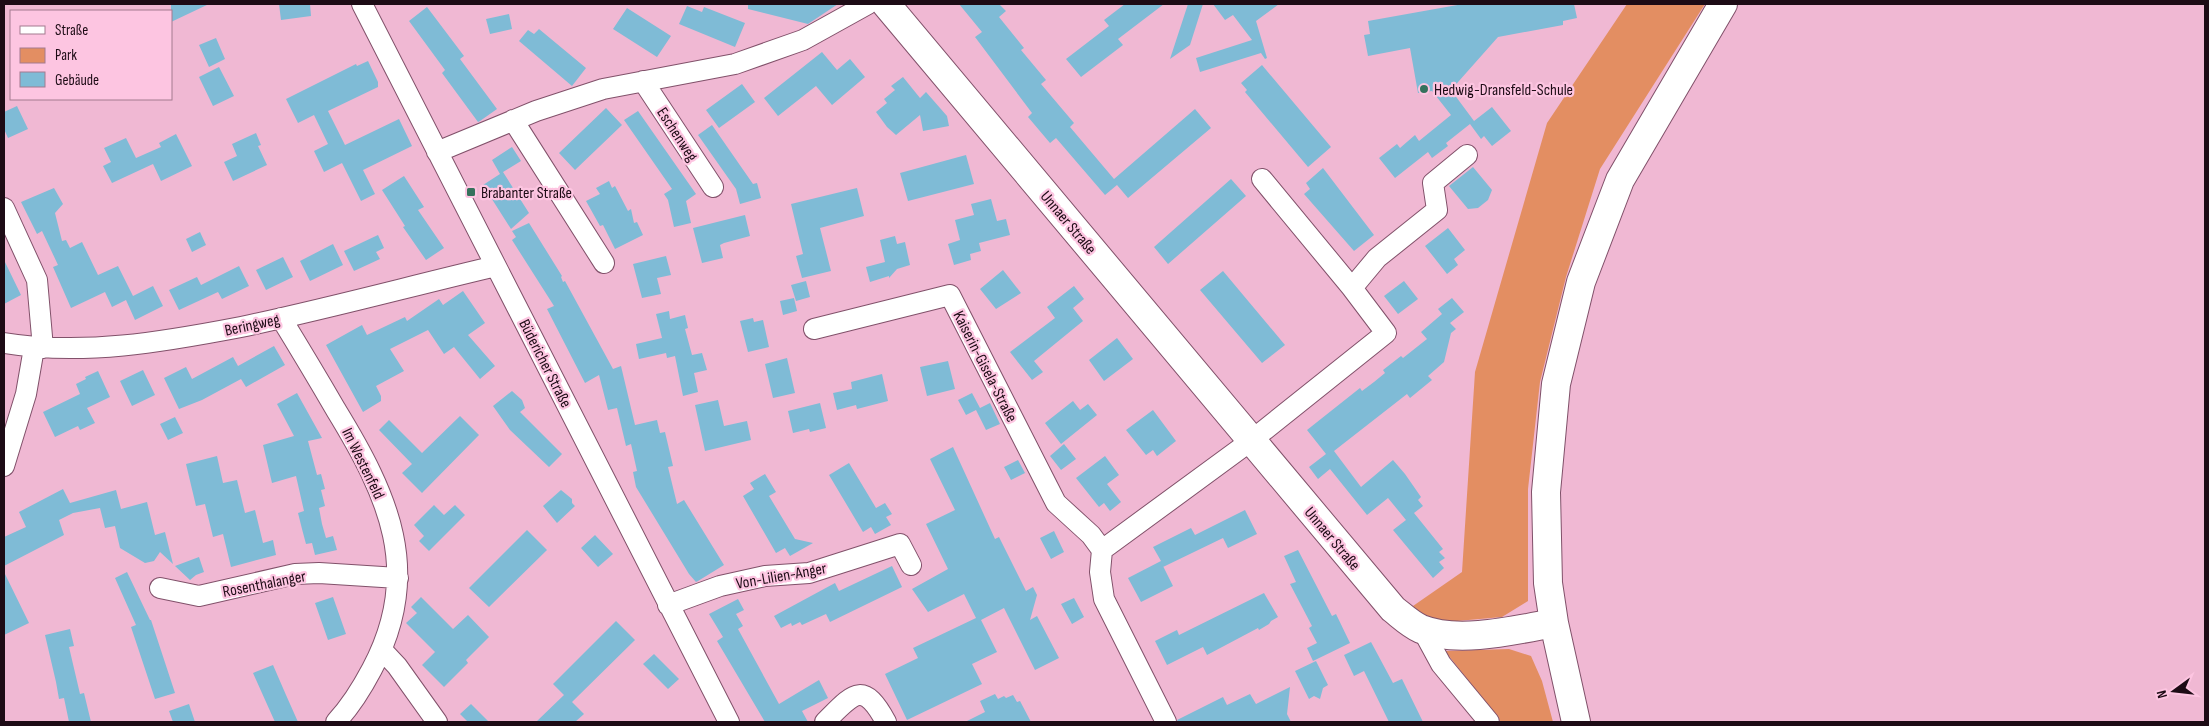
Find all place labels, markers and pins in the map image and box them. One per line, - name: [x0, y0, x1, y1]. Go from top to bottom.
- place label: Hedwig-Dransfeld-Schule: [1434, 81, 1573, 100]
- marker: Hedwig-Dransfeld-Schule: [1418, 83, 1430, 95]
- place label: Brabanter Straße: [481, 184, 572, 203]
- marker: Brabanter Straße: [465, 186, 477, 198]

